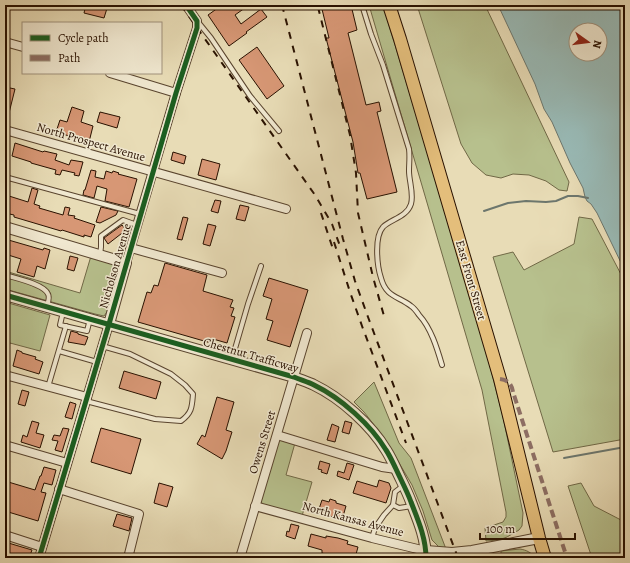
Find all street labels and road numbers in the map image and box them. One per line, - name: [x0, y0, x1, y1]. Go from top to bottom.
- street label: North Prospect Avenue: [35, 119, 147, 165]
- street label: Nicholson Avenue: [95, 222, 135, 310]
- street label: East Front Street: [452, 238, 490, 322]
- street label: Chestnut Trafficway: [201, 334, 301, 376]
- street label: Owens Street: [245, 408, 279, 476]
- street label: North Kansas Avenue: [300, 498, 406, 540]

